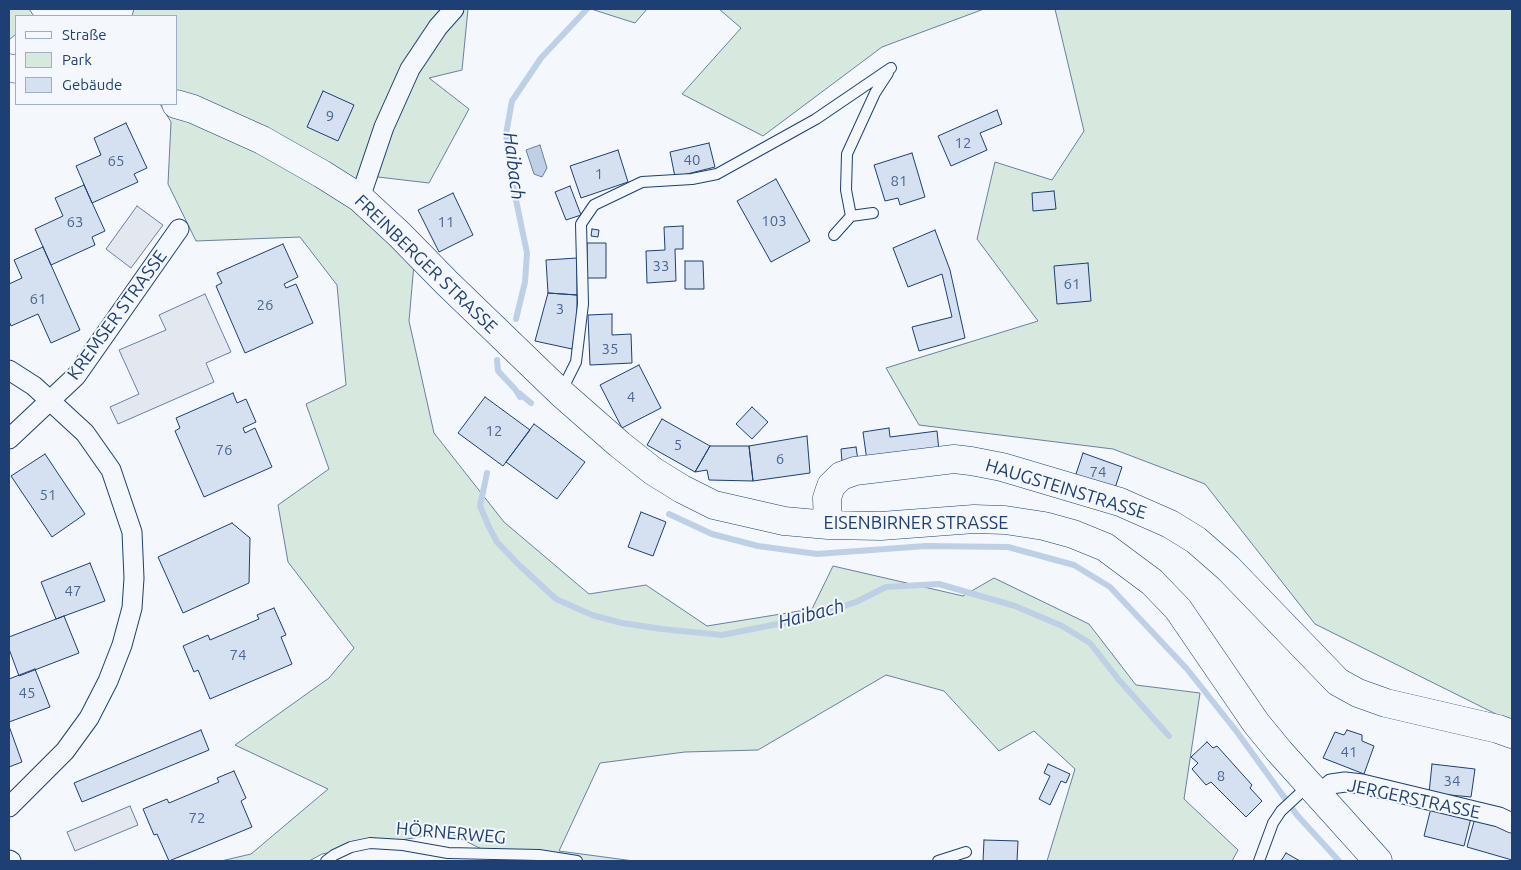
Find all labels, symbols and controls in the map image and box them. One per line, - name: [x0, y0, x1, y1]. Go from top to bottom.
- legend: [15, 15, 178, 105]
- text: Straße: [62, 26, 106, 43]
- text: Park: [62, 51, 92, 68]
- text: Gebäude: [62, 76, 122, 93]
- house number: 9: [326, 107, 334, 125]
- water label: Haibach: [499, 131, 529, 201]
- house number: 12: [955, 134, 971, 152]
- house number: 40: [684, 151, 700, 169]
- house number: 65: [108, 152, 124, 170]
- house number: 1: [595, 165, 603, 183]
- house number: 81: [891, 172, 907, 190]
- street label: FREINBERGER STRASSE: [350, 190, 502, 338]
- house number: 103: [761, 212, 787, 230]
- house number: 63: [67, 213, 83, 231]
- house number: 11: [438, 213, 454, 231]
- street label: KREMSER STRASSE: [63, 246, 171, 384]
- house number: 33: [653, 257, 669, 275]
- house number: 61: [1064, 275, 1080, 293]
- house number: 61: [30, 290, 46, 308]
- house number: 26: [257, 296, 273, 314]
- house number: 3: [556, 300, 564, 318]
- house number: 35: [602, 340, 618, 358]
- house number: 4: [627, 388, 635, 406]
- house number: 12: [486, 422, 502, 440]
- house number: 5: [674, 436, 682, 454]
- house number: 76: [216, 441, 232, 459]
- house number: 6: [776, 450, 784, 468]
- street label: HAUGSTEINSTRASSE: [983, 454, 1149, 524]
- house number: 74: [1090, 463, 1106, 481]
- house number: 51: [40, 486, 56, 504]
- street label: EISENBIRNER STRASSE: [824, 512, 1008, 534]
- house number: 47: [65, 582, 81, 600]
- water label: Haibach: [775, 594, 847, 634]
- house number: 74: [230, 646, 246, 664]
- house number: 45: [19, 684, 35, 702]
- house number: 41: [1341, 743, 1357, 761]
- house number: 8: [1217, 767, 1225, 785]
- house number: 34: [1444, 772, 1460, 790]
- street label: JERGERSTRASSE: [1346, 774, 1482, 824]
- house number: 72: [189, 809, 205, 827]
- street label: HÖRNERWEG: [395, 817, 507, 849]

